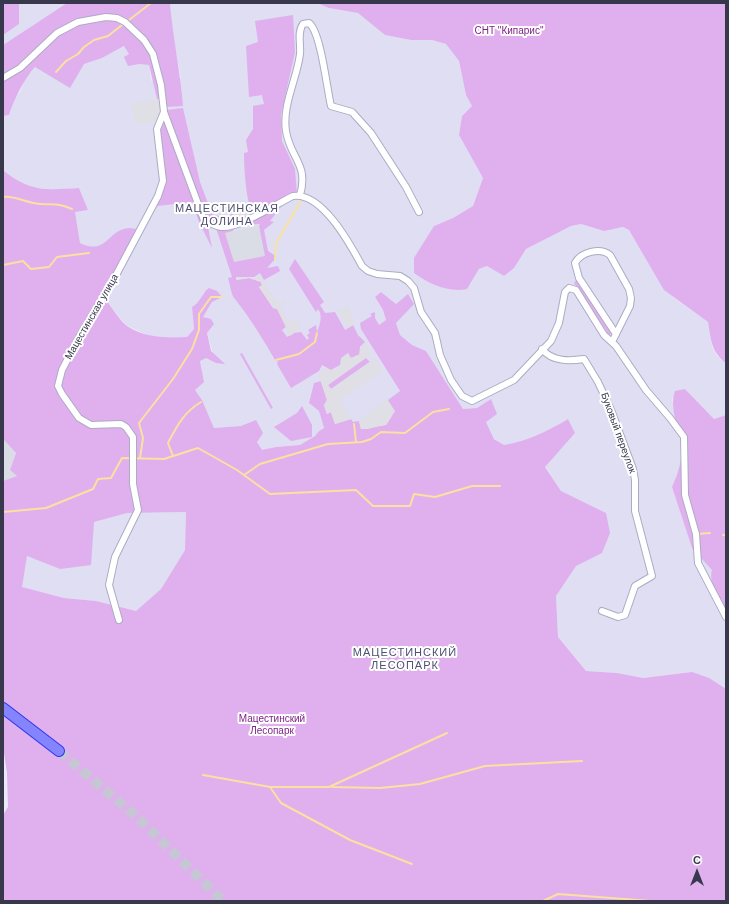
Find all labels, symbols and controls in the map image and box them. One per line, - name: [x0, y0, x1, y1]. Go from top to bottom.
- park label: СНТ "Кипарис": [475, 25, 543, 37]
- district label: МАЦЕСТИНСКАЯ ДОЛИНА: [175, 202, 279, 228]
- street label: Мацестинская улица: [63, 272, 121, 362]
- street label: Буковый переулок: [598, 391, 638, 475]
- district label: МАЦЕСТИНСКИЙ ЛЕСОПАРК: [353, 646, 457, 672]
- park label: Мацестинский Лесопарк: [239, 713, 305, 736]
- north arrow: [677, 852, 717, 892]
- text: С: [693, 854, 701, 866]

